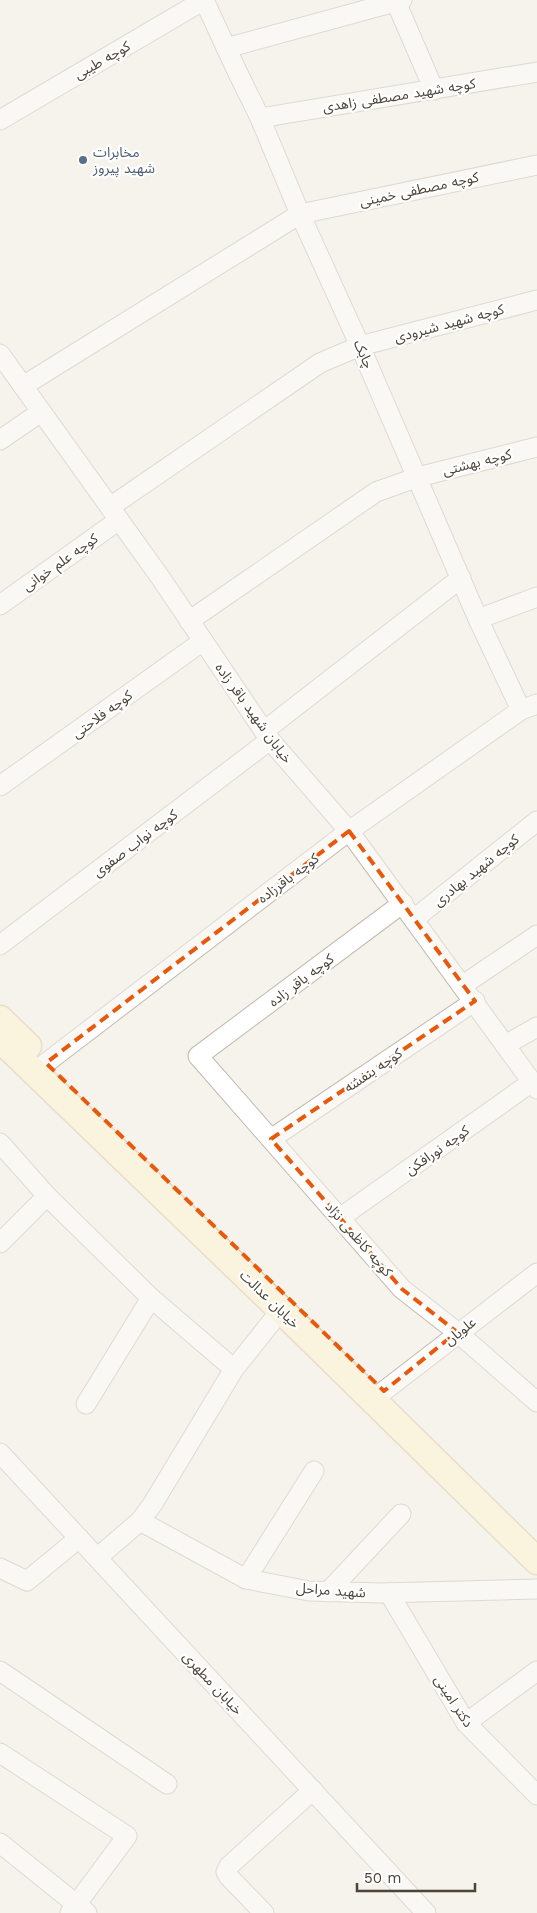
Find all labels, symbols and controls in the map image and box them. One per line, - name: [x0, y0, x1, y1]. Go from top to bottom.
- street label: کوچه طیبی: [71, 37, 134, 84]
- street label: کوچه شهید مصطفی زاهدی: [321, 75, 477, 117]
- place label: مخابرات شهید پیروز: [92, 144, 155, 178]
- marker: مخابرات شهید پیروز: [77, 154, 89, 166]
- street label: کوچه مصطفی خمینی: [358, 169, 481, 211]
- street label: کوچه شهید شیرودی: [392, 301, 506, 347]
- street label: چابک: [349, 337, 377, 372]
- street label: کوچه بهشتی: [441, 446, 514, 480]
- street label: کوچه علم خوانی: [19, 530, 103, 596]
- street label: خیابان شهید باقر زاده: [211, 660, 296, 767]
- street label: کوچه فلاحتی: [69, 687, 137, 743]
- street label: کوچه نواب صفوی: [90, 806, 182, 882]
- street label: کوچه شهید بهادری: [430, 831, 523, 911]
- street label: کوچه باقرزاده: [254, 850, 323, 908]
- street label: کوچه باقر زاده: [265, 950, 338, 1011]
- street label: کوچه بنفشه: [341, 1045, 406, 1097]
- street label: کوچه نورافکن: [402, 1122, 473, 1180]
- street label: کوچه کاظمی نژاد: [321, 1198, 396, 1281]
- street label: خیابان عدالت: [236, 1267, 303, 1332]
- street label: علویان: [441, 1314, 480, 1349]
- street label: شهید مراحل: [296, 1580, 366, 1601]
- street label: خیابان مطهری: [179, 1648, 246, 1719]
- street label: دکتر امینی: [430, 1672, 477, 1731]
- scale bar: [357, 1860, 474, 1892]
- text: 50 m: [364, 1869, 401, 1887]

